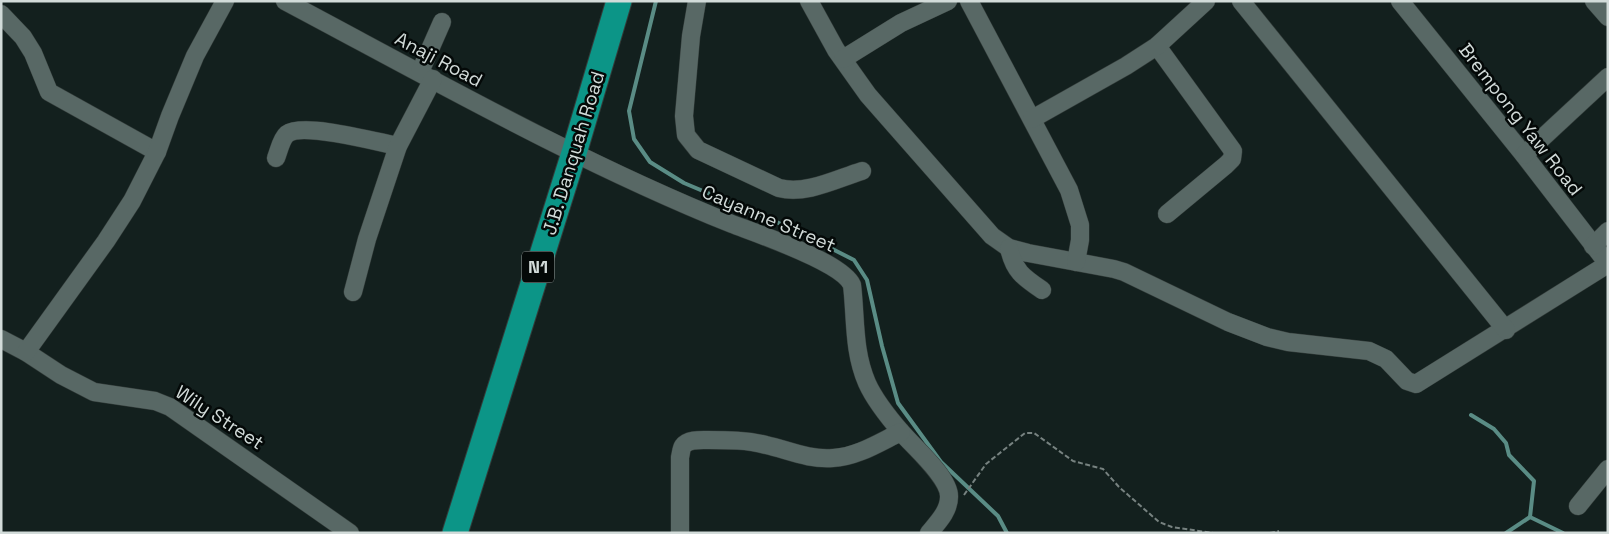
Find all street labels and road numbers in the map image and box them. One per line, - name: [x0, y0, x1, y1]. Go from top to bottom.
- street label: Anaji Road: [391, 26, 487, 93]
- street label: Brempong Yaw Road: [1453, 38, 1588, 201]
- street label: J.B. Danquah Road: [537, 68, 610, 238]
- street label: Cayanne Street: [698, 179, 839, 258]
- road number: N1: [522, 252, 554, 282]
- street label: Wily Street: [171, 380, 269, 455]

